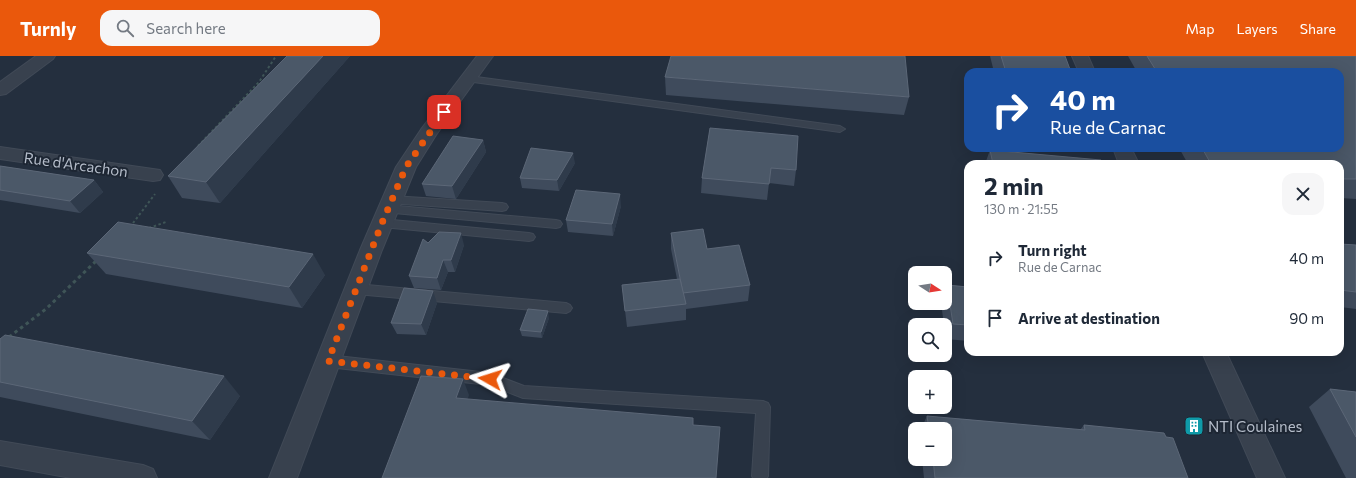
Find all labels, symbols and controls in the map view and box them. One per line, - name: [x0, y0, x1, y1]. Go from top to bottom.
- search box: [100, 10, 380, 46]
- text: Turnly: [20, 17, 76, 40]
- icon: search: [114, 17, 136, 39]
- text: Search here: [146, 19, 226, 37]
- text: Map: [1186, 20, 1214, 37]
- text: Layers: [1236, 20, 1278, 37]
- text: Share: [1300, 20, 1336, 37]
- text: 40 m: [1050, 82, 1116, 116]
- icon: right: [984, 84, 1036, 136]
- pin: [427, 95, 461, 129]
- icon: arrive: [433, 101, 455, 123]
- text: Rue de Carnac: [1050, 116, 1166, 138]
- street label: Rue d'Arcachon: [23, 148, 129, 180]
- text: 2 min: [984, 171, 1044, 200]
- button: close: [1282, 173, 1324, 215]
- text: 130 m · 21:55: [984, 201, 1058, 217]
- text: Turn right: [1018, 241, 1087, 259]
- icon: right: [984, 247, 1006, 269]
- text: 40 m: [1289, 249, 1324, 267]
- text: Rue de Carnac: [1018, 259, 1102, 275]
- north arrow: [908, 266, 952, 310]
- map controls: [908, 266, 952, 466]
- icon: arrive: [984, 307, 1006, 329]
- text: Arrive at destination: [1018, 309, 1160, 327]
- text: 90 m: [1289, 309, 1324, 327]
- button: search: [908, 318, 952, 362]
- position arrow: [469, 358, 511, 400]
- button: +: [908, 370, 952, 414]
- building icon: NTI Coulaines: [1183, 415, 1205, 437]
- place label: NTI Coulaines: [1208, 417, 1303, 435]
- button: −: [908, 422, 952, 466]

